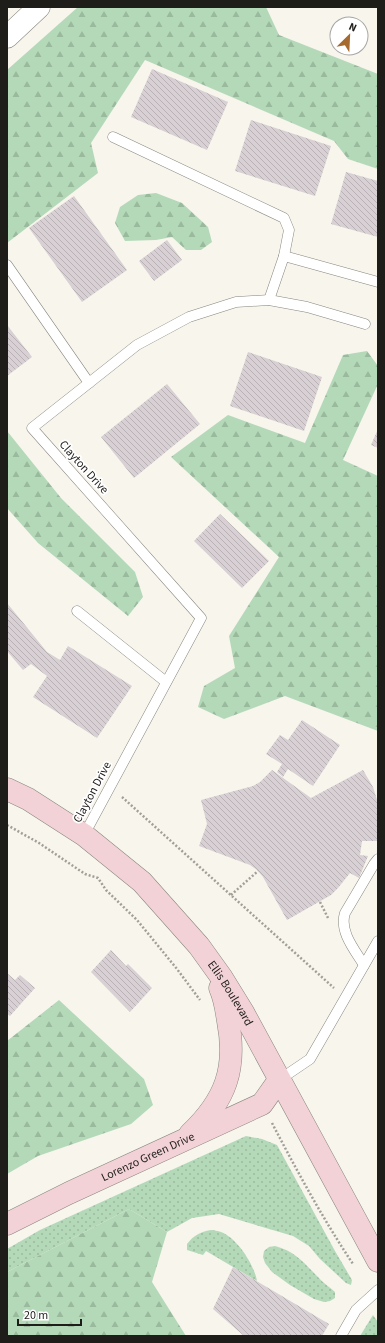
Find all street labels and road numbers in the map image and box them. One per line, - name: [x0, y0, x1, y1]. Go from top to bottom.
- street label: Clayton Drive: [55, 437, 112, 498]
- street label: Clayton Drive: [69, 759, 116, 826]
- street label: Ellis Boulevard: [203, 957, 257, 1029]
- street label: Lorenzo Green Drive: [98, 1128, 197, 1186]

